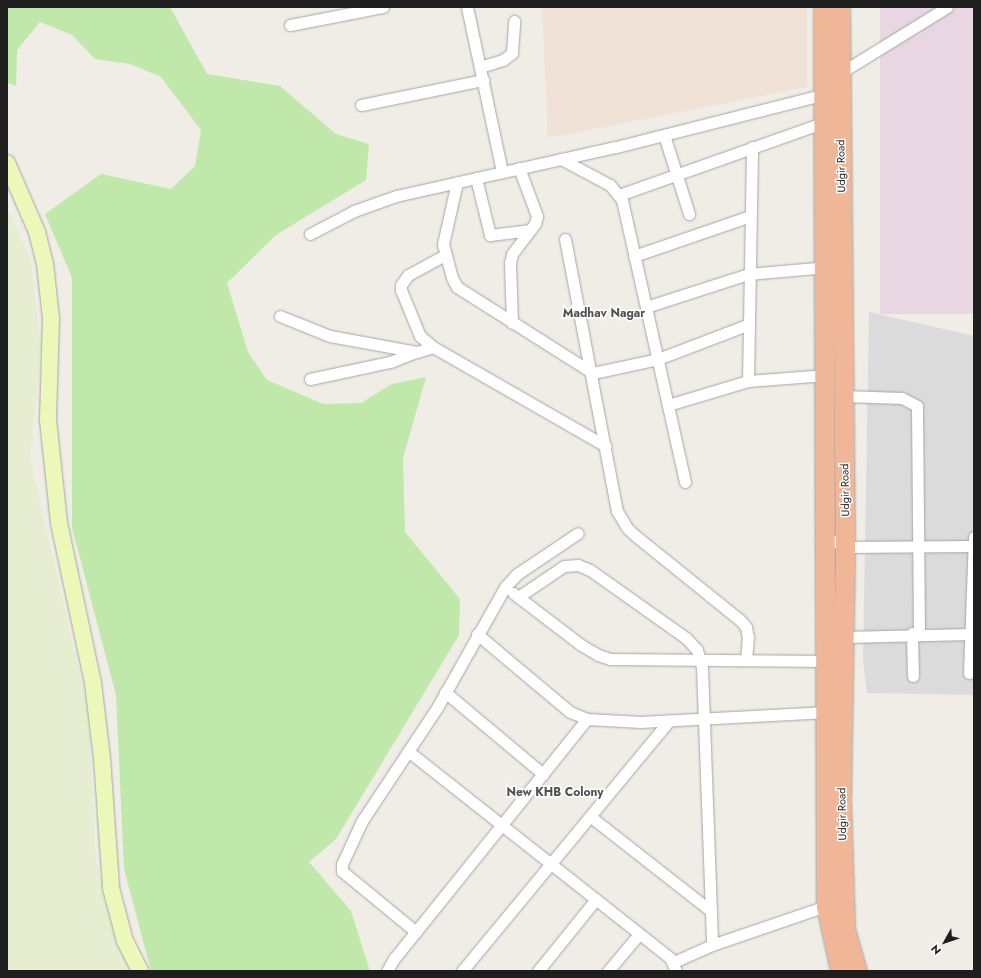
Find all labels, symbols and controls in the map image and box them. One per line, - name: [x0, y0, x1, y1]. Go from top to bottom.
- street label: Udgir Road: [834, 139, 848, 193]
- district label: Madhav Nagar: [563, 307, 645, 321]
- street label: Udgir Road: [838, 463, 852, 517]
- district label: New KHB Colony: [506, 786, 604, 800]
- street label: Udgir Road: [835, 787, 849, 841]
- north arrow: [925, 922, 965, 962]
- text: N: [927, 941, 945, 958]

